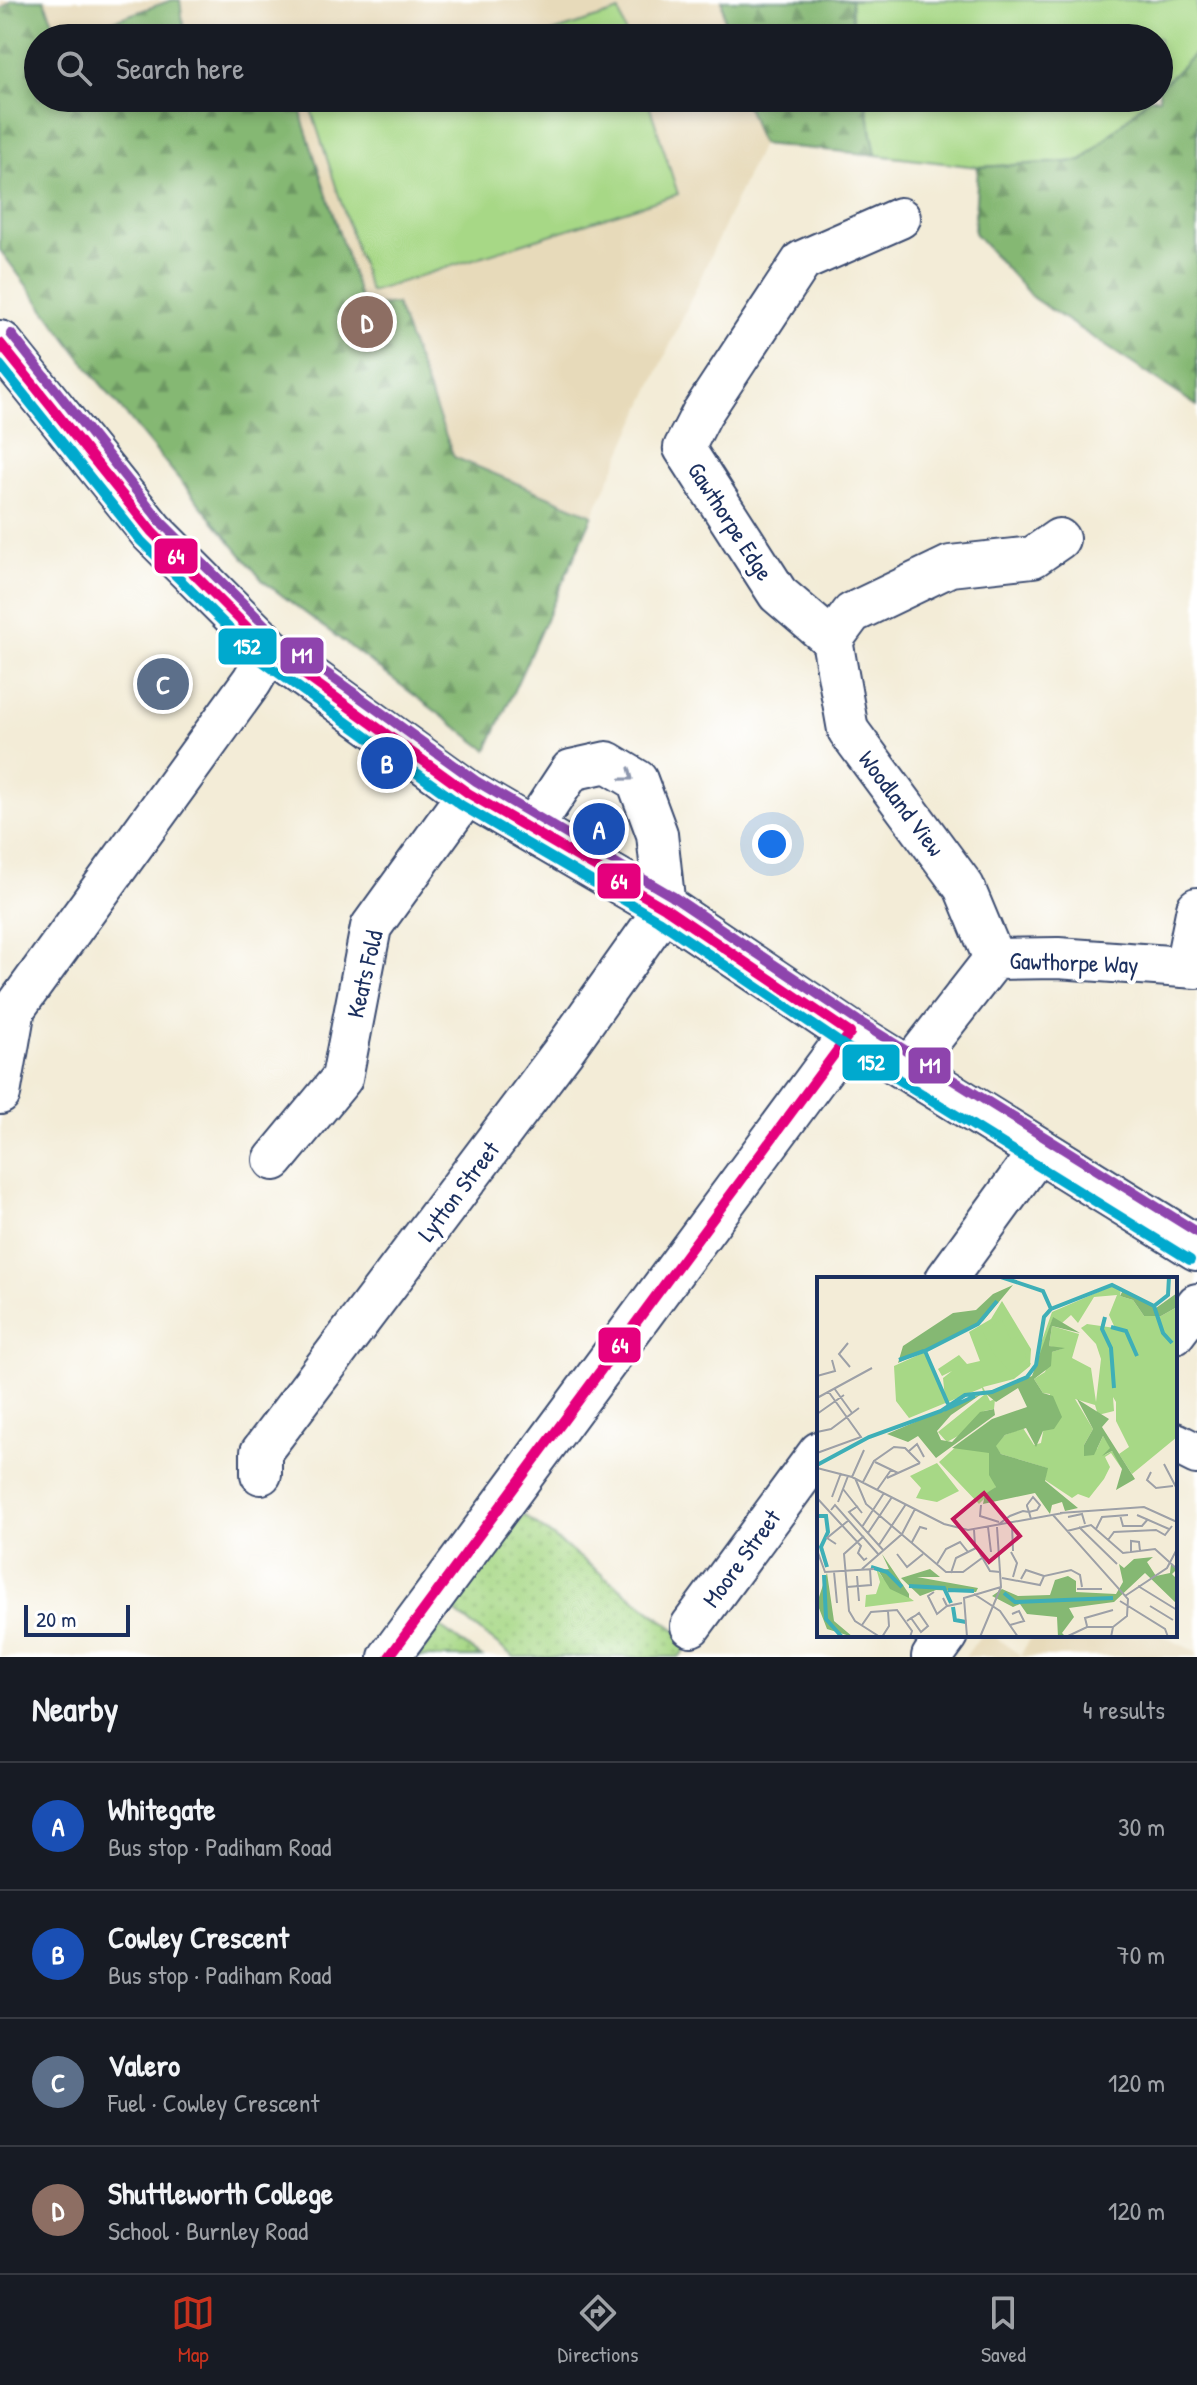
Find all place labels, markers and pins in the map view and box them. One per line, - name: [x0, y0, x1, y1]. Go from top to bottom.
- pin: D: [341, 292, 393, 352]
- pin: C: [137, 654, 189, 714]
- pin: B: [361, 733, 413, 793]
- pin: A: [573, 799, 625, 859]

